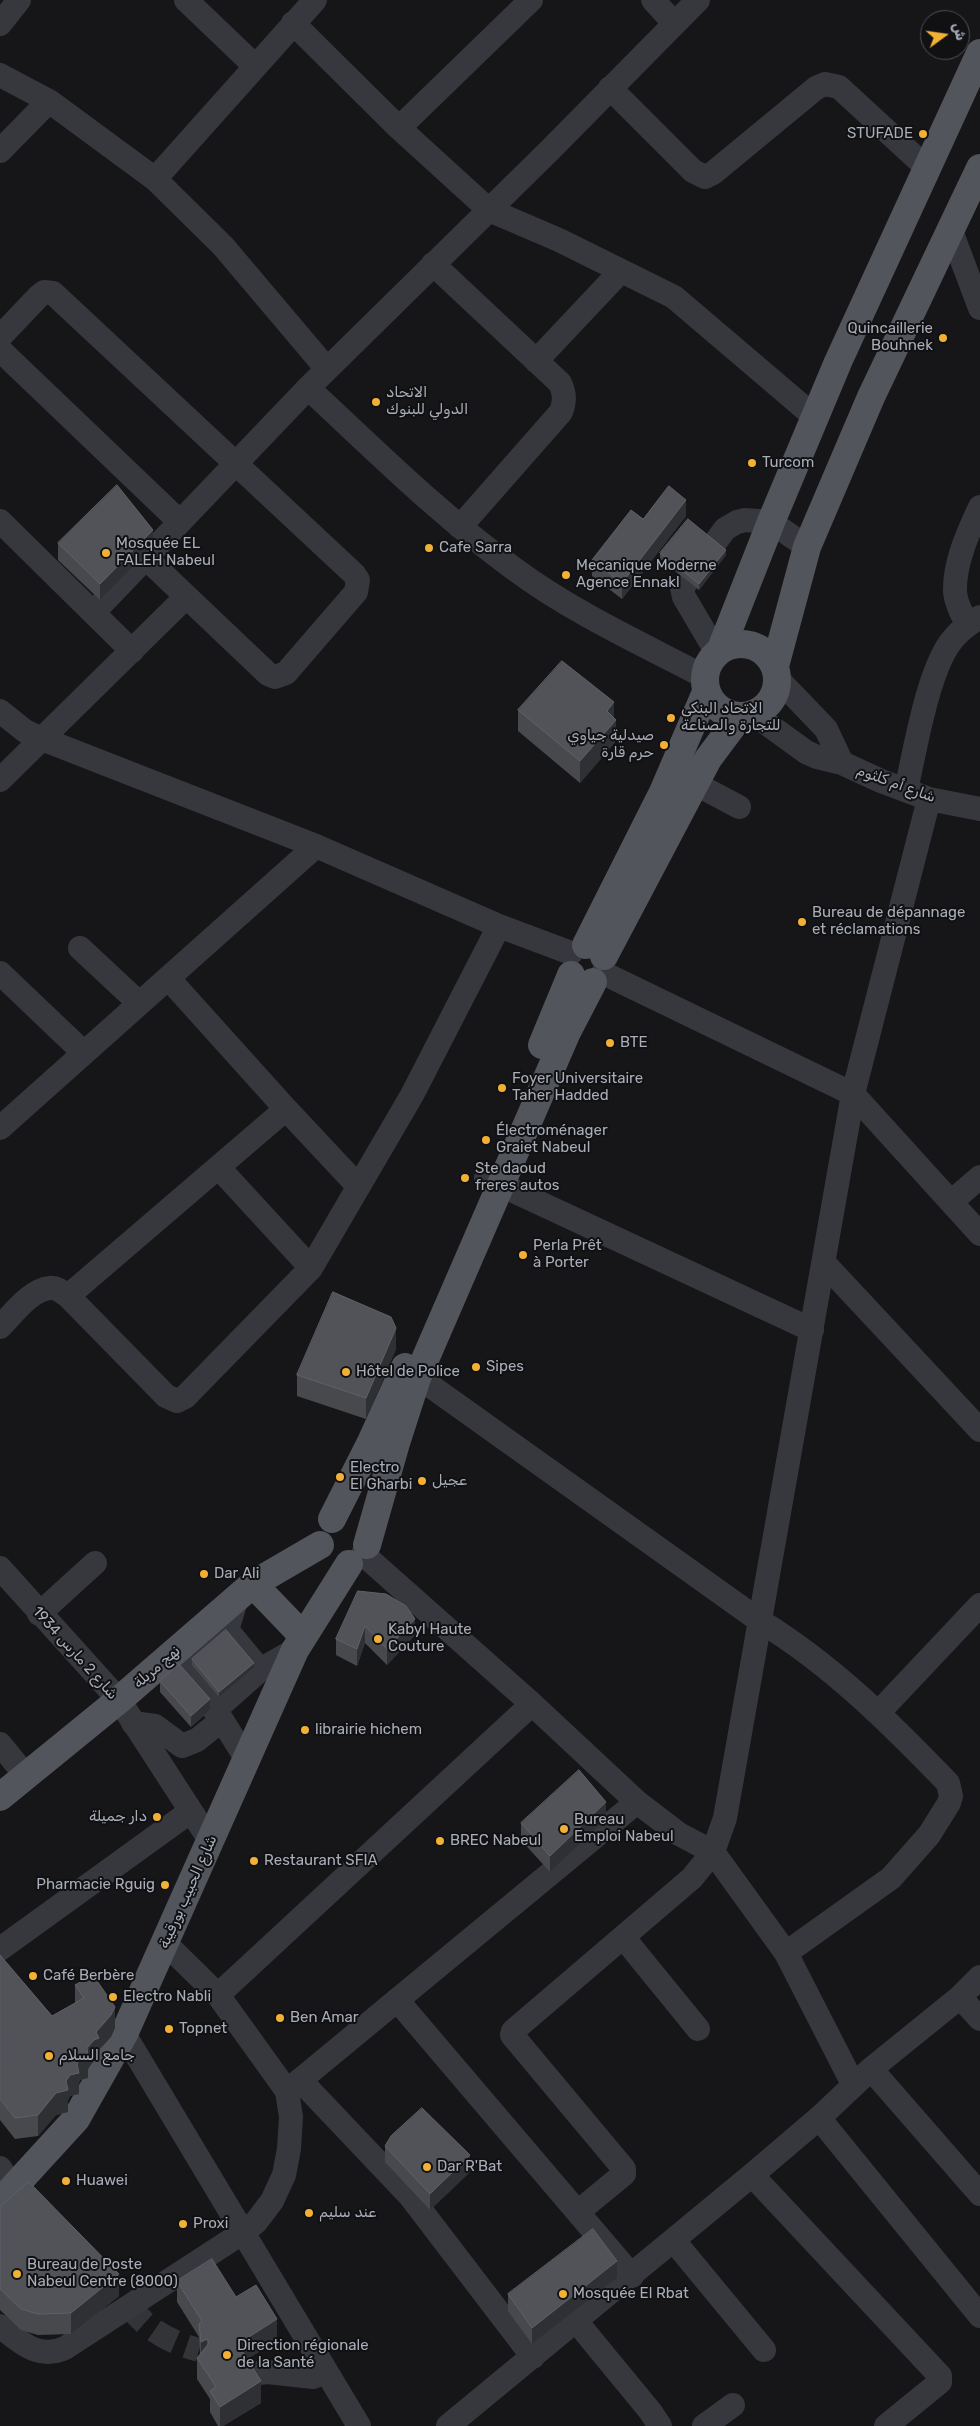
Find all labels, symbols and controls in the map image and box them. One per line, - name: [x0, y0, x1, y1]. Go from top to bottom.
- north arrow: [920, 10, 970, 60]
- text: ش: [949, 21, 969, 42]
- place label: STUFADE: [847, 125, 913, 143]
- marker: STUFADE: [917, 128, 929, 140]
- place label: Quincaillerie Bouhnek: [847, 320, 933, 355]
- marker: Quincaillerie Bouhnek: [937, 332, 949, 344]
- place label: الاتحاد الدولي للبنوك: [386, 384, 468, 419]
- marker: الاتحاد الدولي للبنوك: [370, 396, 382, 408]
- place label: Turcom: [762, 454, 814, 472]
- marker: Turcom: [746, 457, 758, 469]
- place label: Mosquée EL FALEH Nabeul: [116, 535, 215, 570]
- place label: Cafe Sarra: [439, 539, 512, 557]
- marker: Cafe Sarra: [423, 542, 435, 554]
- marker: Mosquée EL FALEH Nabeul: [100, 547, 112, 559]
- place label: Mecanique Moderne Agence Ennakl: [576, 557, 717, 592]
- marker: Mecanique Moderne Agence Ennakl: [560, 569, 572, 581]
- place label: الاتحاد البنكي للتجارة والصناعة: [681, 700, 781, 735]
- marker: الاتحاد البنكي للتجارة والصناعة: [665, 712, 677, 724]
- place label: صيدلية جياوي حرم قارة: [567, 727, 654, 762]
- marker: صيدلية جياوي حرم قارة: [658, 739, 670, 751]
- street label: شارع أم كلثوم: [854, 761, 938, 807]
- place label: Bureau de dépannage et réclamations: [812, 904, 965, 939]
- marker: Bureau de dépannage et réclamations: [796, 916, 808, 928]
- place label: BTE: [620, 1034, 648, 1052]
- marker: BTE: [604, 1037, 616, 1049]
- place label: Foyer Universitaire Taher Hadded: [512, 1070, 643, 1105]
- marker: Foyer Universitaire Taher Hadded: [496, 1082, 508, 1094]
- place label: Électroménager Graiet Nabeul: [496, 1122, 608, 1157]
- marker: Électroménager Graiet Nabeul: [480, 1134, 492, 1146]
- place label: Ste daoud freres autos: [475, 1160, 559, 1195]
- marker: Ste daoud freres autos: [459, 1172, 471, 1184]
- place label: Perla Prêt à Porter: [533, 1237, 602, 1272]
- marker: Perla Prêt à Porter: [517, 1249, 529, 1261]
- place label: Sipes: [486, 1358, 524, 1376]
- marker: Sipes: [470, 1361, 482, 1373]
- place label: Hôtel de Police: [356, 1363, 460, 1381]
- marker: Hôtel de Police: [340, 1366, 352, 1378]
- place label: Electro El Gharbi: [350, 1459, 412, 1494]
- marker: Electro El Gharbi: [334, 1471, 346, 1483]
- place label: عجيل: [432, 1472, 467, 1490]
- marker: عجيل: [416, 1475, 428, 1487]
- place label: Dar Ali: [214, 1565, 259, 1583]
- marker: Dar Ali: [198, 1568, 210, 1580]
- street label: شارع 2 مارس 1934: [28, 1603, 122, 1703]
- place label: Kabyl Haute Couture: [388, 1621, 472, 1656]
- marker: Kabyl Haute Couture: [372, 1633, 384, 1645]
- street label: نهج مربلة: [130, 1642, 184, 1692]
- place label: librairie hichem: [315, 1721, 422, 1739]
- marker: librairie hichem: [299, 1724, 311, 1736]
- place label: دار جميلة: [89, 1808, 147, 1826]
- marker: دار جميلة: [151, 1811, 163, 1823]
- place label: Bureau Emploi Nabeul: [574, 1811, 674, 1846]
- marker: Bureau Emploi Nabeul: [558, 1823, 570, 1835]
- place label: BREC Nabeul: [450, 1832, 541, 1850]
- street label: شارع الحبيب بورقيبة: [155, 1833, 221, 1951]
- marker: BREC Nabeul: [434, 1835, 446, 1847]
- place label: Restaurant SFIA: [264, 1852, 378, 1870]
- marker: Restaurant SFIA: [248, 1855, 260, 1867]
- place label: Pharmacie Rguig: [36, 1876, 155, 1894]
- marker: Pharmacie Rguig: [159, 1879, 171, 1891]
- place label: Café Berbère: [43, 1967, 134, 1985]
- marker: Café Berbère: [27, 1970, 39, 1982]
- place label: Electro Nabli: [123, 1988, 211, 2006]
- marker: Electro Nabli: [107, 1991, 119, 2003]
- place label: Ben Amar: [290, 2009, 359, 2027]
- marker: Ben Amar: [274, 2012, 286, 2024]
- place label: Topnet: [179, 2020, 227, 2038]
- marker: Topnet: [163, 2023, 175, 2035]
- place label: جامع السلام: [59, 2047, 135, 2065]
- marker: جامع السلام: [43, 2050, 55, 2062]
- place label: Dar R'Bat: [437, 2158, 502, 2176]
- marker: Dar R'Bat: [421, 2161, 433, 2173]
- place label: Huawei: [76, 2172, 128, 2190]
- marker: Huawei: [60, 2175, 72, 2187]
- place label: عند سليم: [319, 2204, 376, 2222]
- marker: عند سليم: [303, 2207, 315, 2219]
- place label: Proxi: [193, 2215, 228, 2233]
- marker: Proxi: [177, 2218, 189, 2230]
- place label: Bureau de Poste Nabeul Centre (8000): [27, 2256, 178, 2291]
- marker: Bureau de Poste Nabeul Centre (8000): [11, 2268, 23, 2280]
- place label: Mosquée El Rbat: [573, 2285, 689, 2303]
- marker: Mosquée El Rbat: [557, 2288, 569, 2300]
- place label: Direction régionale de la Santé: [237, 2337, 369, 2372]
- marker: Direction régionale de la Santé: [221, 2349, 233, 2361]

